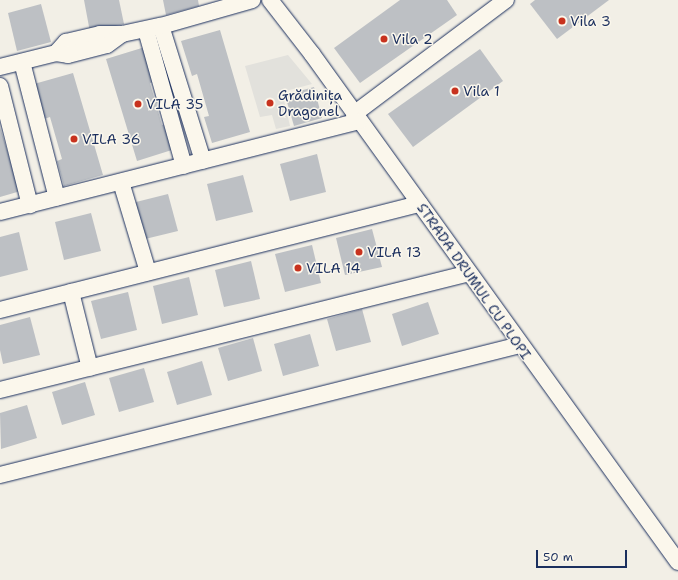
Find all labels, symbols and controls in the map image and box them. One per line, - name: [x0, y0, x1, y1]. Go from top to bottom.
- place label: Vila 3: [570, 13, 611, 29]
- marker: Vila 3: [557, 16, 567, 26]
- place label: Vila 2: [392, 31, 433, 47]
- marker: Vila 2: [379, 34, 389, 44]
- place label: Vila 1: [463, 83, 500, 99]
- marker: Vila 1: [450, 86, 460, 96]
- place label: Grădinița Dragonel: [278, 87, 342, 120]
- place label: VILA 35: [146, 96, 203, 112]
- marker: Grădinița Dragonel: [265, 98, 275, 108]
- marker: VILA 35: [133, 99, 143, 109]
- place label: VILA 36: [82, 131, 141, 147]
- marker: VILA 36: [69, 134, 79, 144]
- street label: STRADA DRUMUL CU PLOPI: [414, 200, 534, 362]
- place label: VILA 13: [367, 244, 421, 260]
- marker: VILA 13: [354, 247, 364, 257]
- place label: VILA 14: [306, 260, 360, 276]
- marker: VILA 14: [293, 263, 303, 273]
- scale bar: [538, 542, 629, 568]
- text: 50 m: [543, 549, 573, 565]

